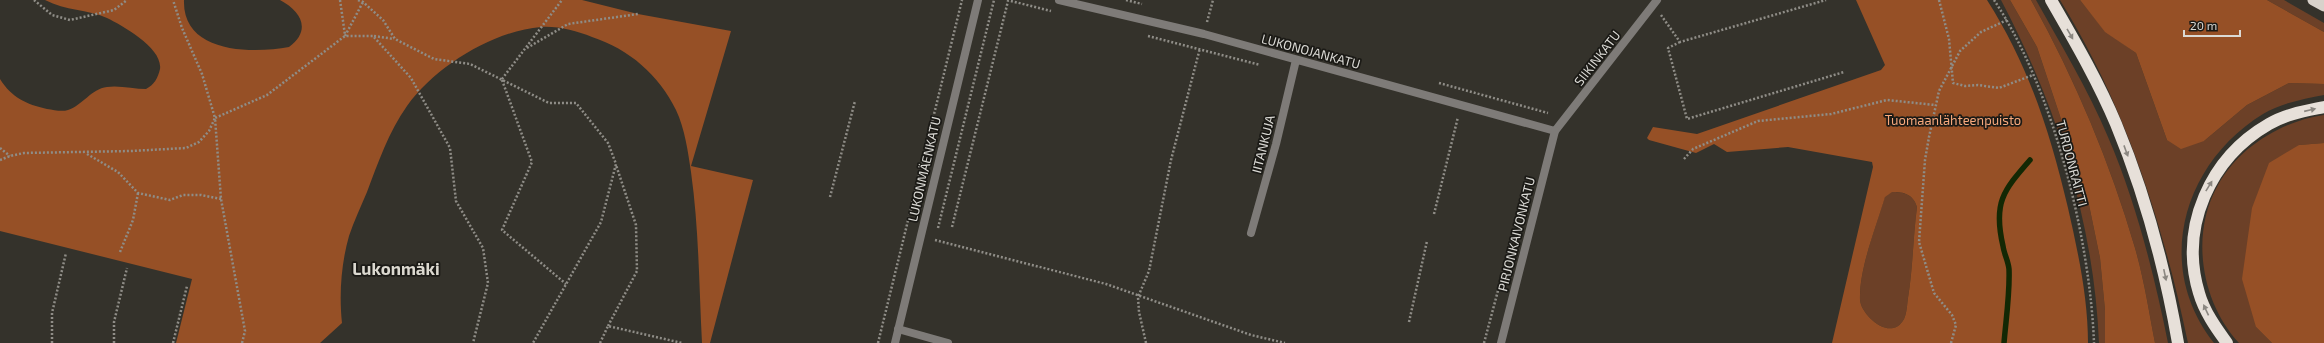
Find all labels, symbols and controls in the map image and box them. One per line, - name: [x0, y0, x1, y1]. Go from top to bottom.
- scale bar: [2184, 12, 2240, 38]
- text: 20 m: [2190, 18, 2217, 32]
- street label: SIIKINKATU: [1571, 27, 1623, 89]
- one-way arrow: [2067, 28, 2074, 40]
- street label: LUKONOJANKATU: [1260, 30, 1362, 72]
- one-way arrow: [2304, 107, 2316, 113]
- park label: Tuomaanlähteenpuisto: [1885, 112, 2021, 128]
- street label: IITANKUJA: [1248, 113, 1278, 175]
- street label: LUKONMÄENKATU: [904, 115, 944, 223]
- street label: TURDONRAITTI: [2053, 118, 2091, 208]
- one-way arrow: [2123, 146, 2129, 158]
- street label: PIRJONKAIVONKATU: [1494, 175, 1538, 293]
- one-way arrow: [2206, 180, 2213, 191]
- district label: Lukonmäki: [352, 258, 440, 278]
- one-way arrow: [2162, 269, 2168, 281]
- one-way arrow: [2203, 305, 2209, 316]

